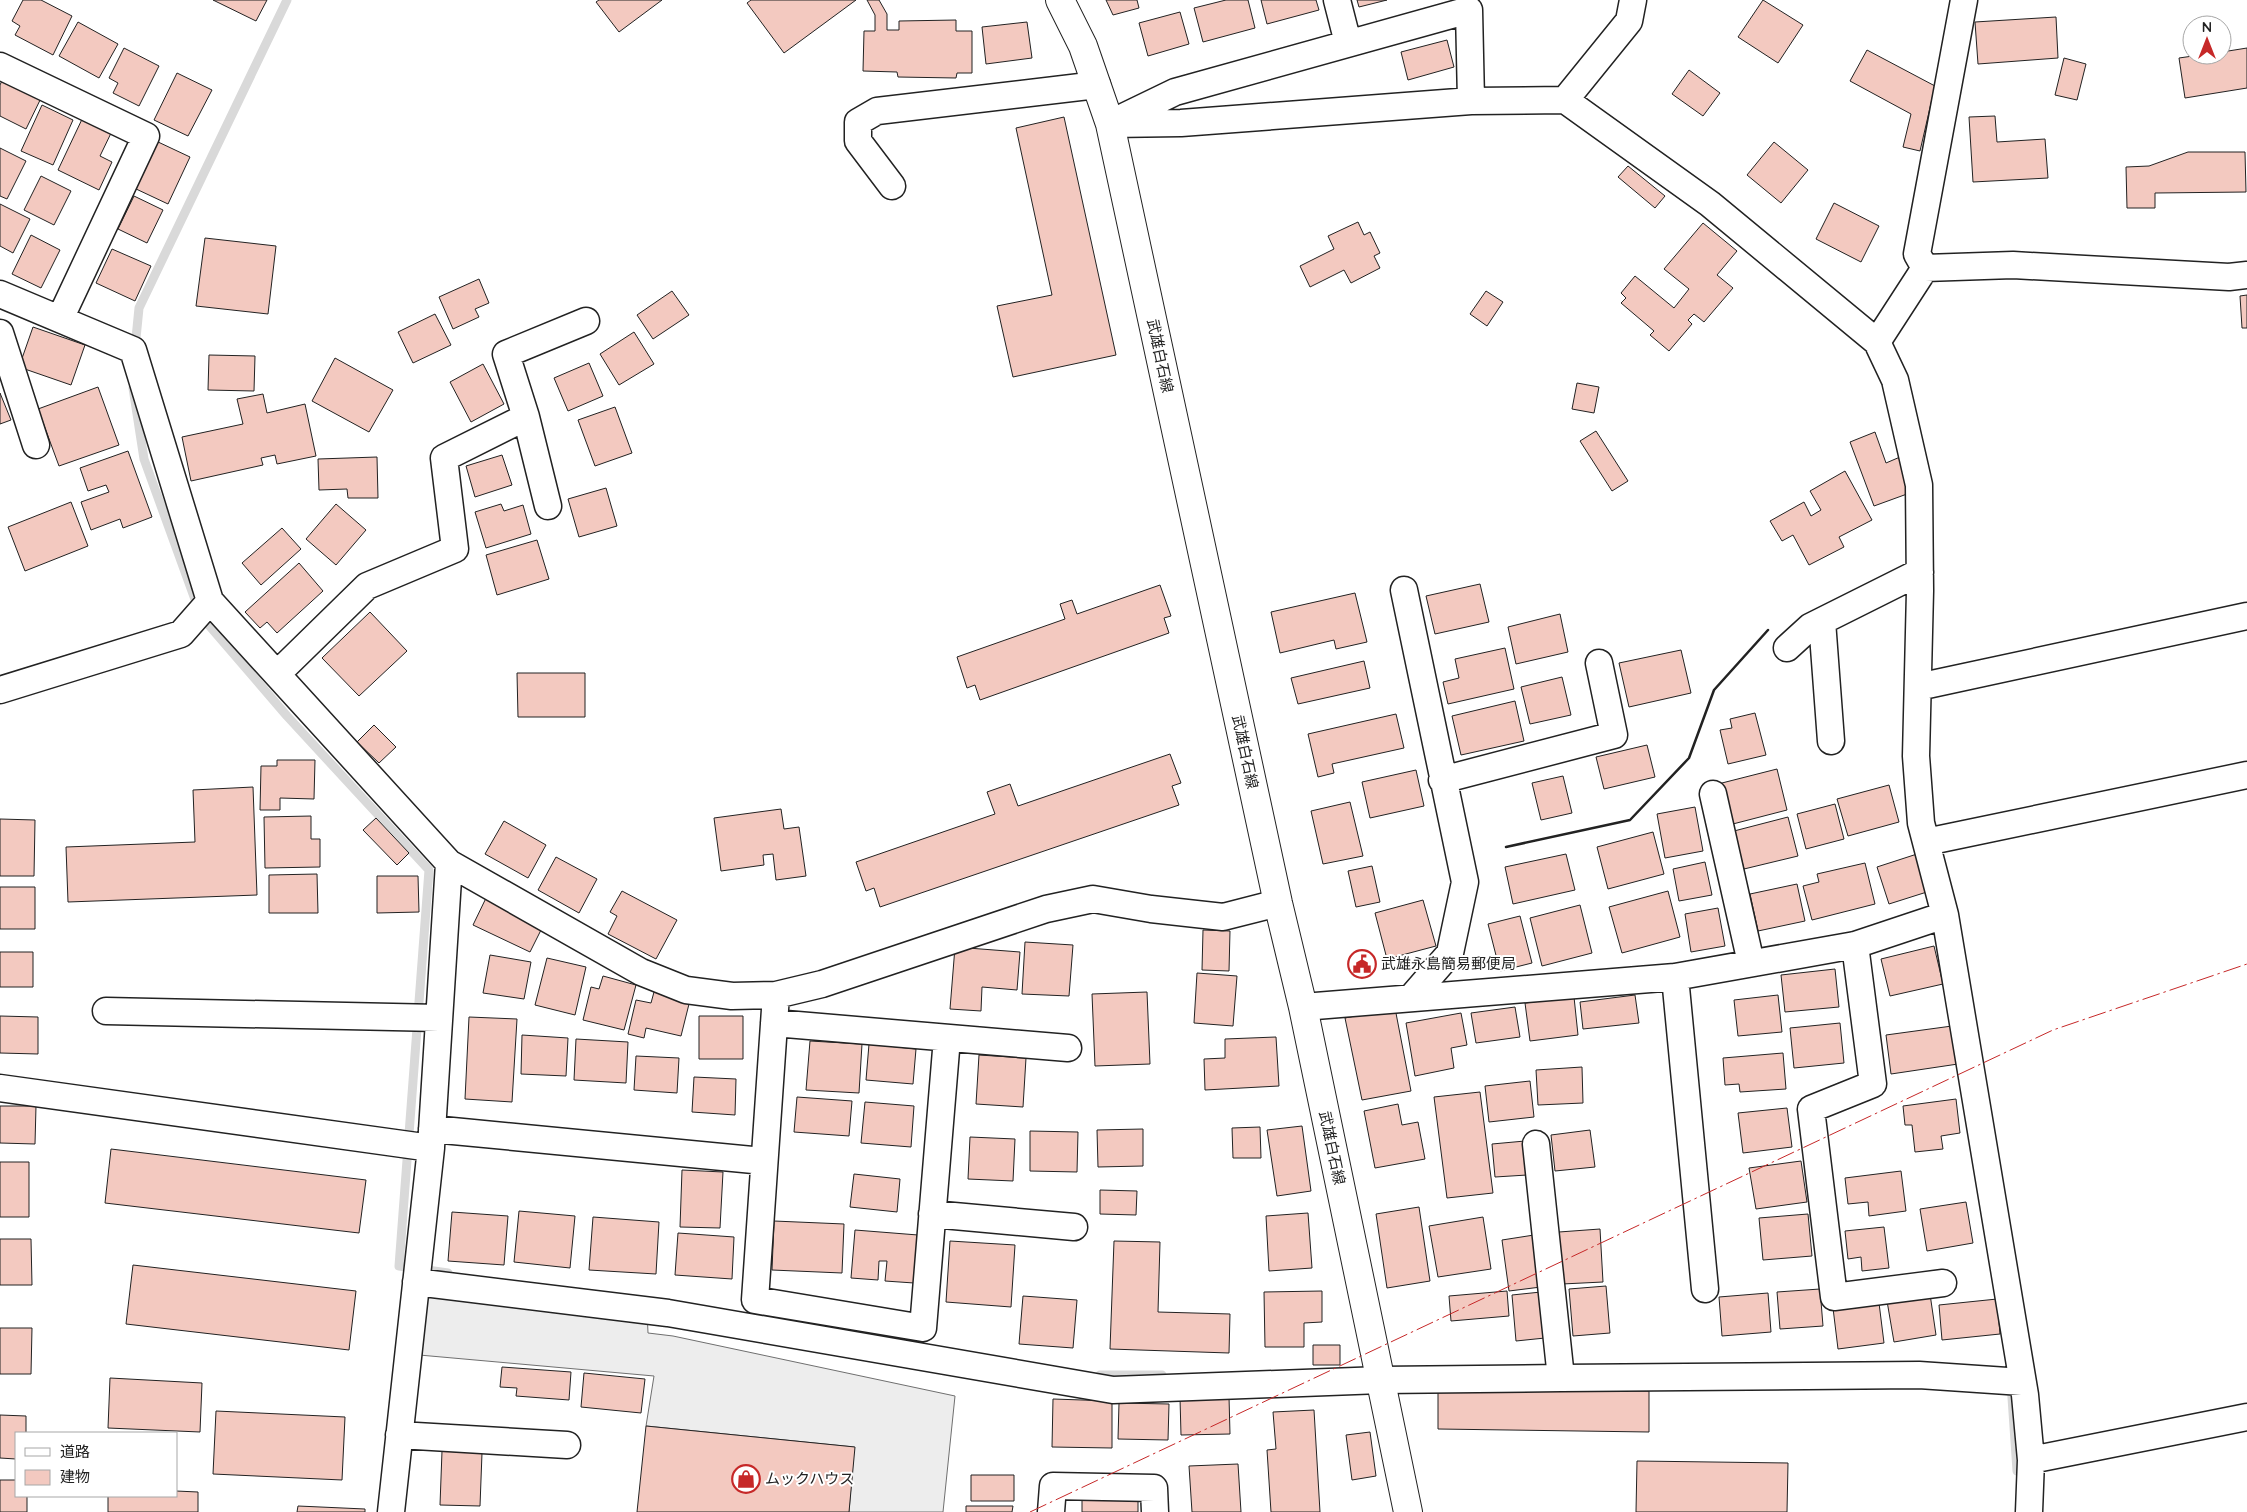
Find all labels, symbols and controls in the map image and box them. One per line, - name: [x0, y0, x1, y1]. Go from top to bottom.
- north arrow: [2182, 15, 2232, 65]
- text: N: [2202, 18, 2212, 36]
- street label: 武雄白石線: [1143, 317, 1178, 395]
- street label: 武雄白石線: [1228, 713, 1263, 791]
- public building icon: 武雄永島簡易郵便局: [1347, 949, 1377, 979]
- place label: 武雄永島簡易郵便局: [1381, 954, 1516, 973]
- street label: 武雄白石線: [1315, 1109, 1350, 1187]
- legend: [15, 1432, 178, 1497]
- text: 道路: [60, 1442, 90, 1461]
- shop icon: ムックハウス: [731, 1464, 761, 1494]
- text: 建物: [60, 1467, 90, 1486]
- place label: ムックハウス: [765, 1469, 854, 1488]

